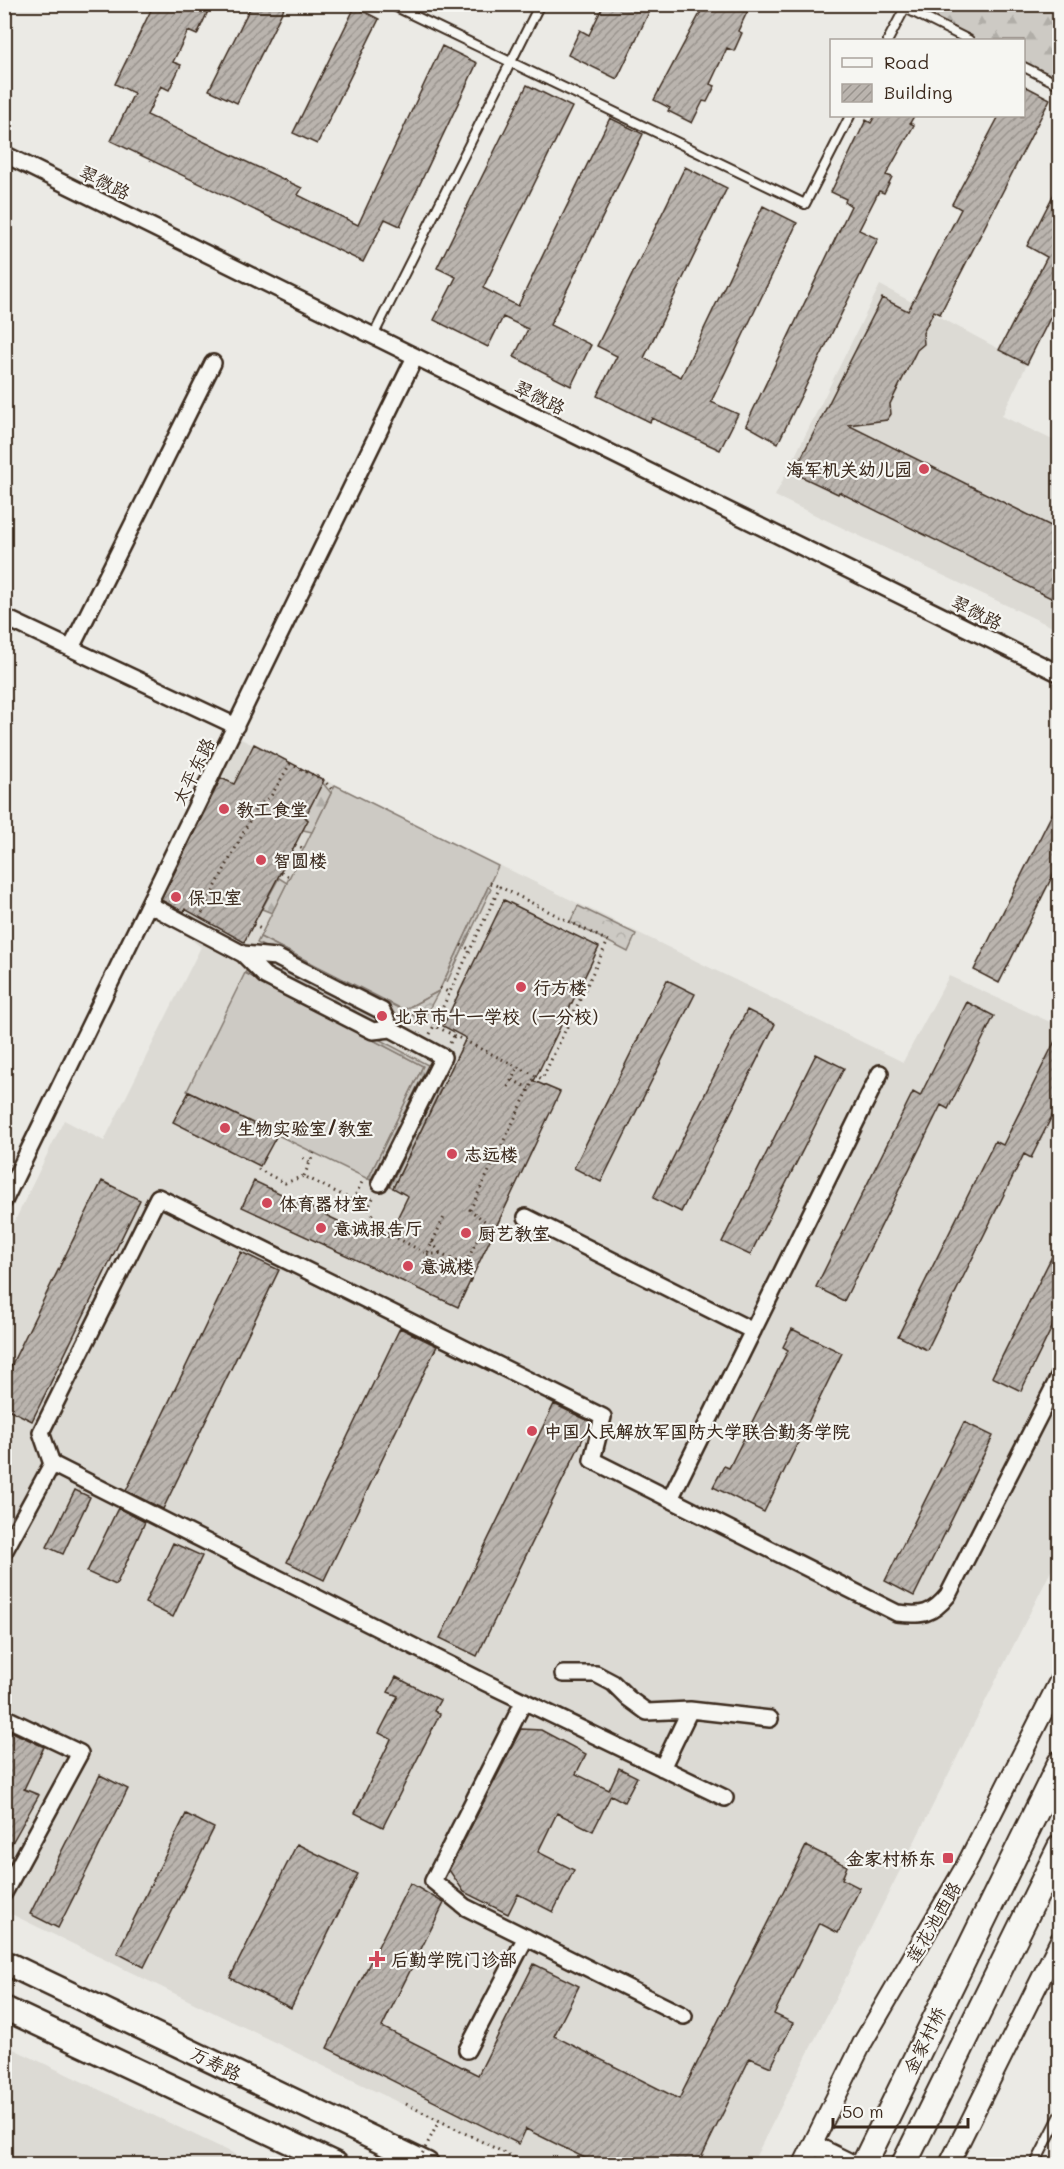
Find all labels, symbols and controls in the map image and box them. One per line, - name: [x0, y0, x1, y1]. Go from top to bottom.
- legend: [830, 39, 1025, 117]
- text: Road: [884, 50, 929, 74]
- text: Building: [884, 80, 952, 104]
- street label: 翠微路: [75, 159, 135, 205]
- street label: 翠微路: [510, 374, 570, 420]
- place label: 海军机关幼儿园: [786, 457, 912, 481]
- marker: 海军机关幼儿园: [917, 462, 931, 476]
- street label: 翠微路: [947, 589, 1007, 635]
- street label: 太平东路: [166, 733, 220, 809]
- place label: 教工食堂: [236, 797, 308, 821]
- marker: 教工食堂: [217, 802, 231, 816]
- place label: 智圆楼: [273, 848, 327, 872]
- marker: 智圆楼: [254, 853, 268, 867]
- place label: 保卫室: [188, 885, 242, 909]
- marker: 保卫室: [169, 890, 183, 904]
- place label: 行方楼: [533, 975, 587, 999]
- marker: 行方楼: [514, 980, 528, 994]
- place label: 北京市十一学校（一分校）: [394, 1004, 610, 1028]
- marker: 北京市十一学校（一分校）: [375, 1009, 389, 1023]
- place label: 生物实验室/教室: [237, 1116, 374, 1140]
- marker: 生物实验室/教室: [218, 1121, 232, 1135]
- place label: 志远楼: [464, 1142, 518, 1166]
- marker: 志远楼: [445, 1147, 459, 1161]
- place label: 体育器材室: [279, 1191, 369, 1215]
- marker: 体育器材室: [260, 1196, 274, 1210]
- place label: 意诚报告厅: [333, 1216, 423, 1240]
- marker: 意诚报告厅: [314, 1221, 328, 1235]
- place label: 厨艺教室: [478, 1221, 550, 1245]
- marker: 厨艺教室: [459, 1226, 473, 1240]
- place label: 意诚楼: [420, 1254, 474, 1278]
- marker: 意诚楼: [401, 1259, 415, 1273]
- place label: 中国人民解放军国防大学联合勤务学院: [544, 1419, 850, 1443]
- marker: 中国人民解放军国防大学联合勤务学院: [525, 1424, 539, 1438]
- place label: 金家村桥东: [846, 1846, 936, 1870]
- marker: 金家村桥东: [941, 1851, 955, 1865]
- street label: 莲花池西路: [900, 1877, 966, 1967]
- place label: 后勤学院门诊部: [391, 1947, 517, 1971]
- marker: 后勤学院门诊部: [368, 1950, 386, 1968]
- street label: 金家村桥: [897, 2002, 951, 2078]
- street label: 万寿路: [186, 2040, 246, 2086]
- scale bar: [833, 2091, 968, 2129]
- text: 50 m: [842, 2099, 884, 2123]

